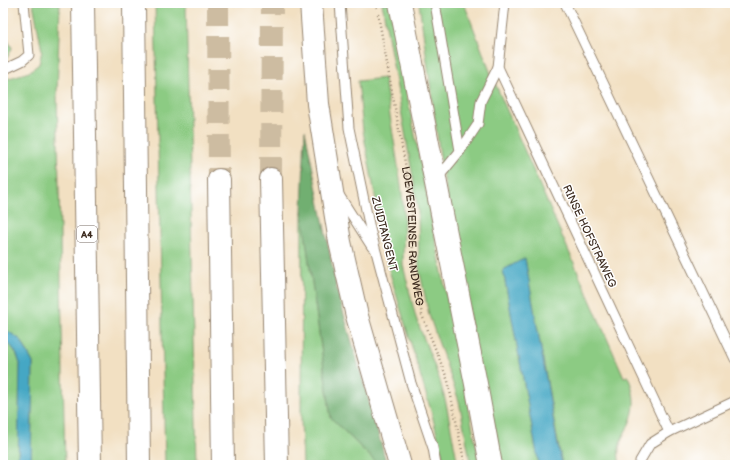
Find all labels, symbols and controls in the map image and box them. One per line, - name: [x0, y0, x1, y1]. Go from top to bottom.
- street label: LOEVESTEINSE RANDWEG: [399, 165, 426, 307]
- street label: RINSE HOFSTRAWEG: [560, 183, 619, 290]
- street label: ZUIDTANGENT: [369, 194, 400, 273]
- road number: A4: [77, 226, 97, 242]

